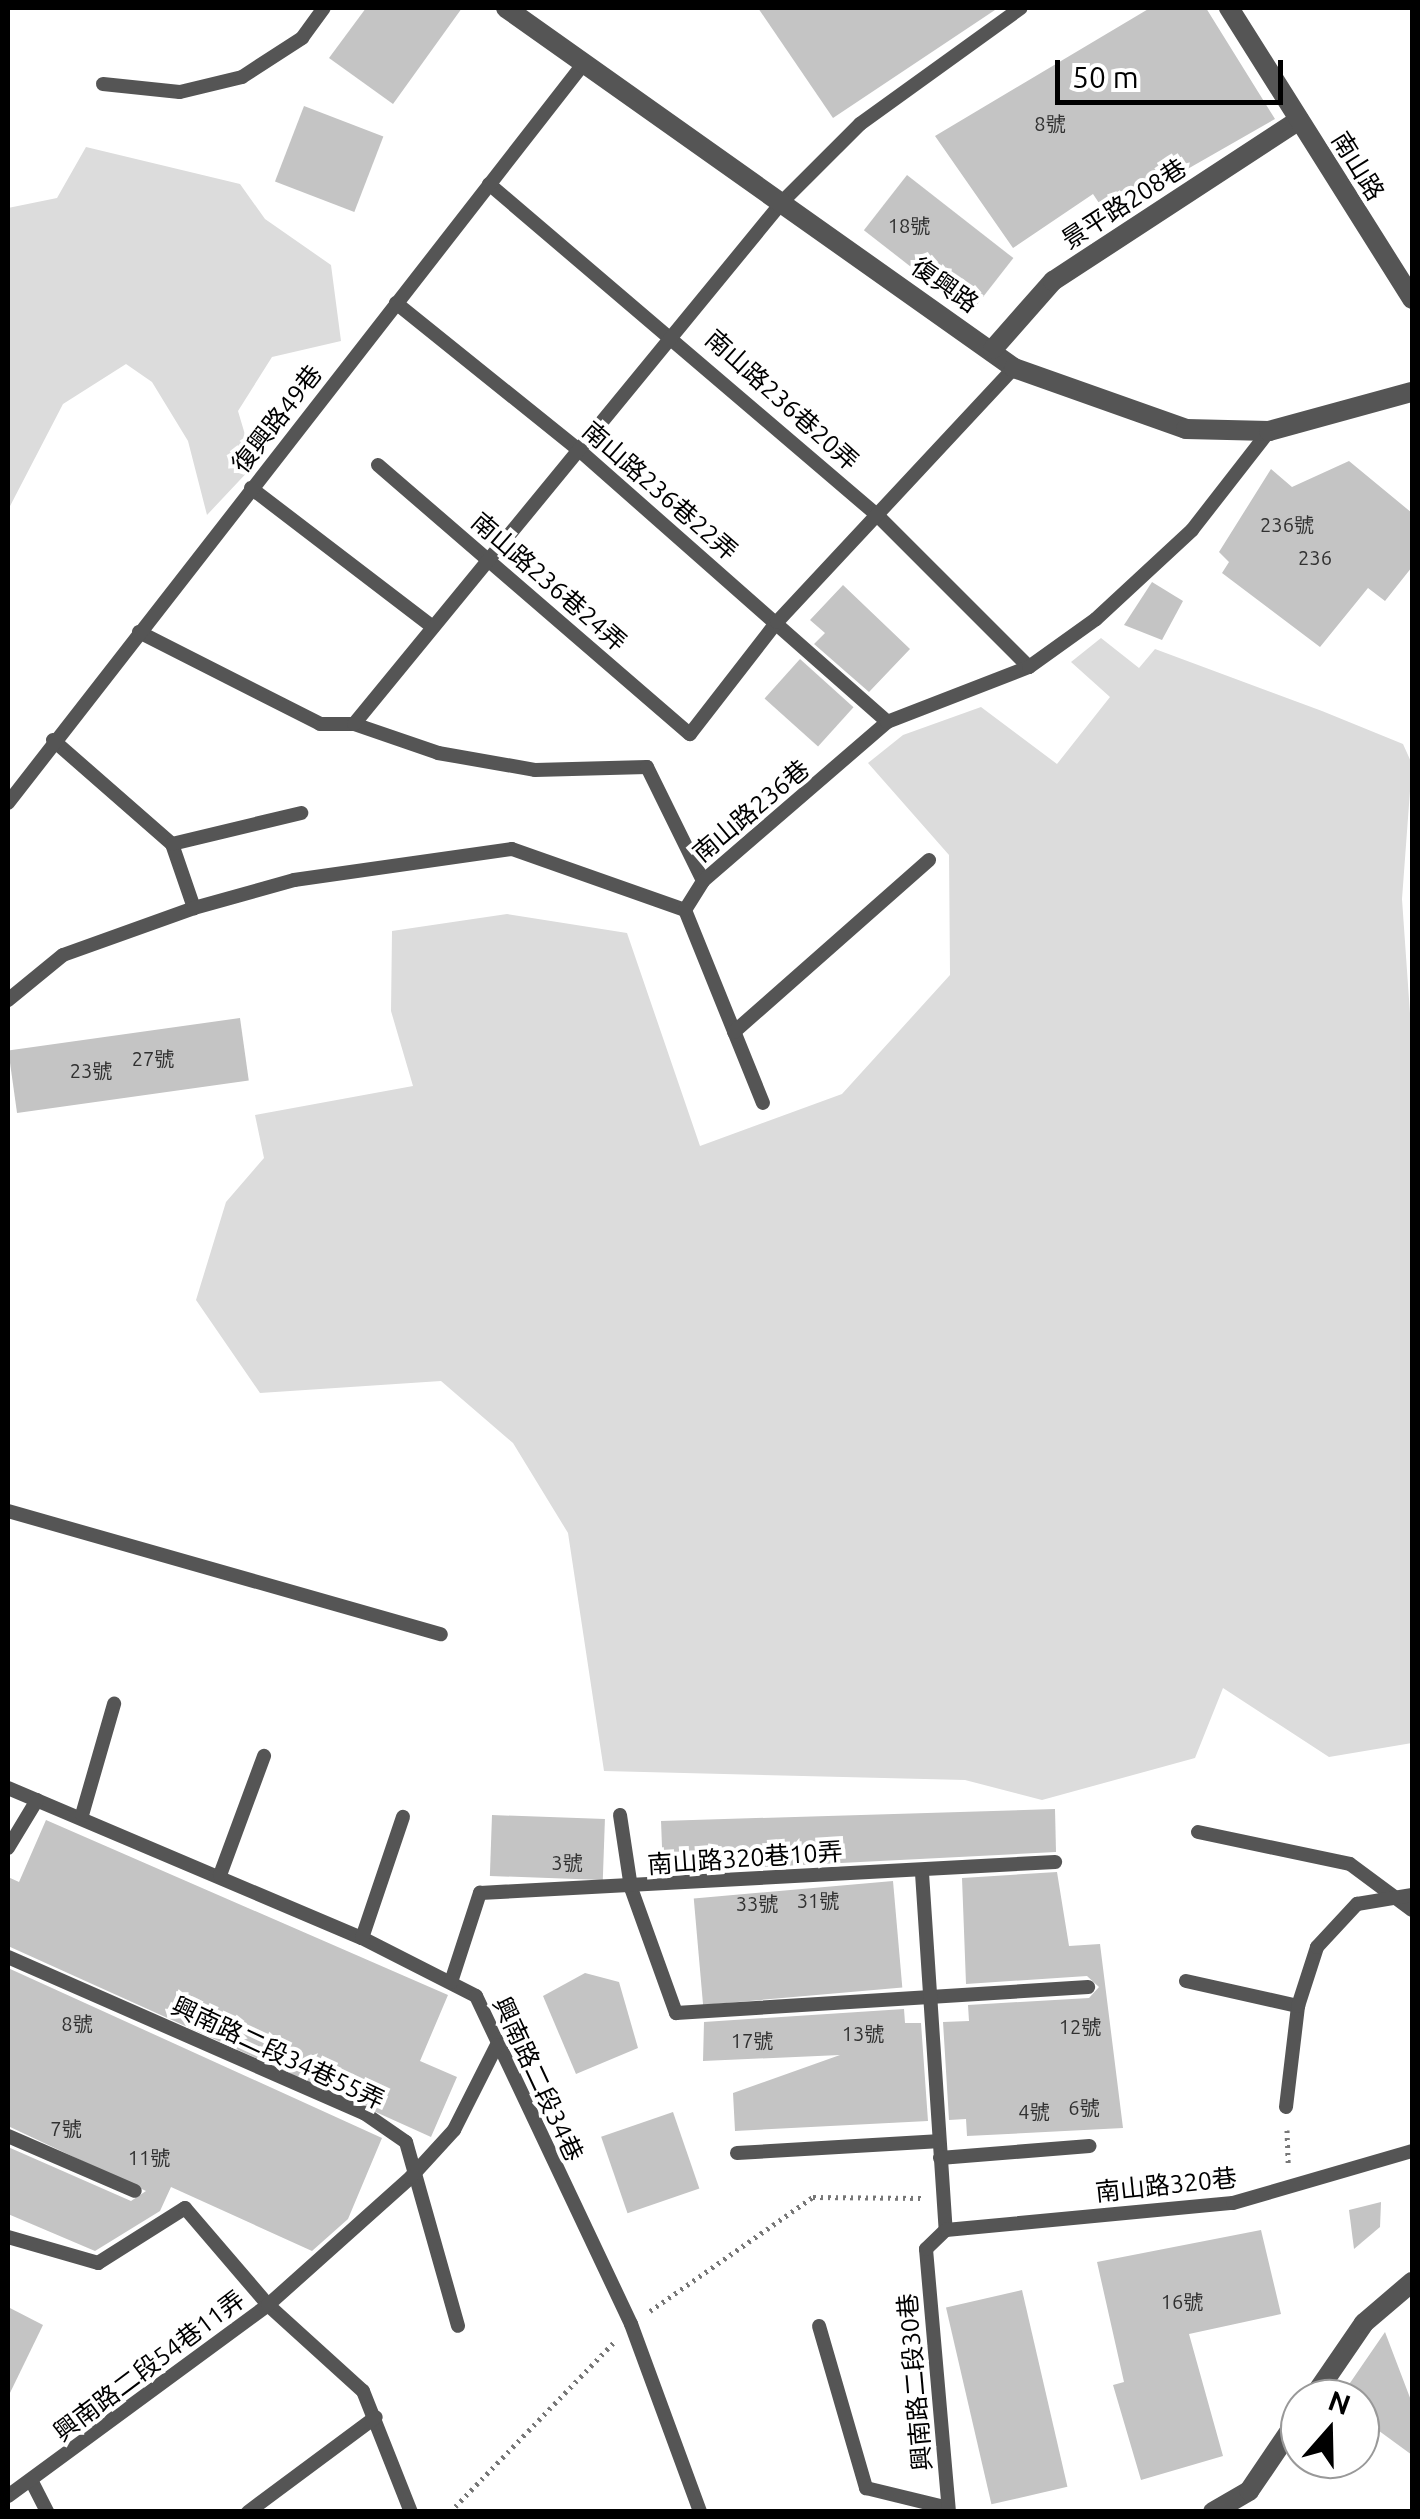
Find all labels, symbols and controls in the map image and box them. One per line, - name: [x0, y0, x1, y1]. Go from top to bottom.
- scale bar: [1060, 40, 1288, 102]
- text: 50 m: [1072, 60, 1139, 94]
- house number: 8號: [1034, 111, 1066, 135]
- street label: 南山路: [1325, 126, 1391, 206]
- street label: 景平路208巷: [1056, 153, 1192, 255]
- house number: 18號: [888, 213, 930, 237]
- street label: 復興路: [906, 251, 984, 319]
- street label: 南山路236巷20弄: [699, 323, 865, 477]
- street label: 復興路49巷: [226, 359, 328, 479]
- street label: 南山路236巷22弄: [576, 416, 744, 566]
- street label: 南山路236巷24弄: [465, 507, 633, 657]
- house number: 236號: [1260, 512, 1314, 536]
- house number: 236: [1298, 545, 1332, 569]
- street label: 南山路236巷: [687, 754, 815, 868]
- house number: 27號: [132, 1046, 174, 1070]
- house number: 23號: [70, 1058, 112, 1082]
- street label: 南山路320巷10弄: [646, 1836, 844, 1880]
- house number: 3號: [551, 1850, 583, 1874]
- house number: 31號: [797, 1888, 839, 1912]
- house number: 33號: [736, 1891, 778, 1915]
- street label: 興南路二段34巷55弄: [167, 1991, 389, 2115]
- street label: 興南路二段34巷: [487, 1992, 589, 2166]
- house number: 8號: [61, 2011, 93, 2035]
- house number: 12號: [1059, 2014, 1101, 2038]
- house number: 13號: [842, 2021, 884, 2045]
- house number: 17號: [731, 2028, 773, 2052]
- house number: 6號: [1068, 2095, 1100, 2119]
- house number: 4號: [1018, 2099, 1050, 2123]
- house number: 7號: [50, 2116, 82, 2140]
- house number: 11號: [128, 2145, 170, 2169]
- street label: 南山路320巷: [1094, 2163, 1238, 2207]
- street label: 興南路二段54巷11弄: [48, 2284, 250, 2448]
- house number: 16號: [1161, 2289, 1203, 2313]
- street label: 興南路二段30巷: [892, 2292, 938, 2472]
- north arrow: [1280, 2379, 1380, 2479]
- text: N: [1325, 2384, 1355, 2420]

